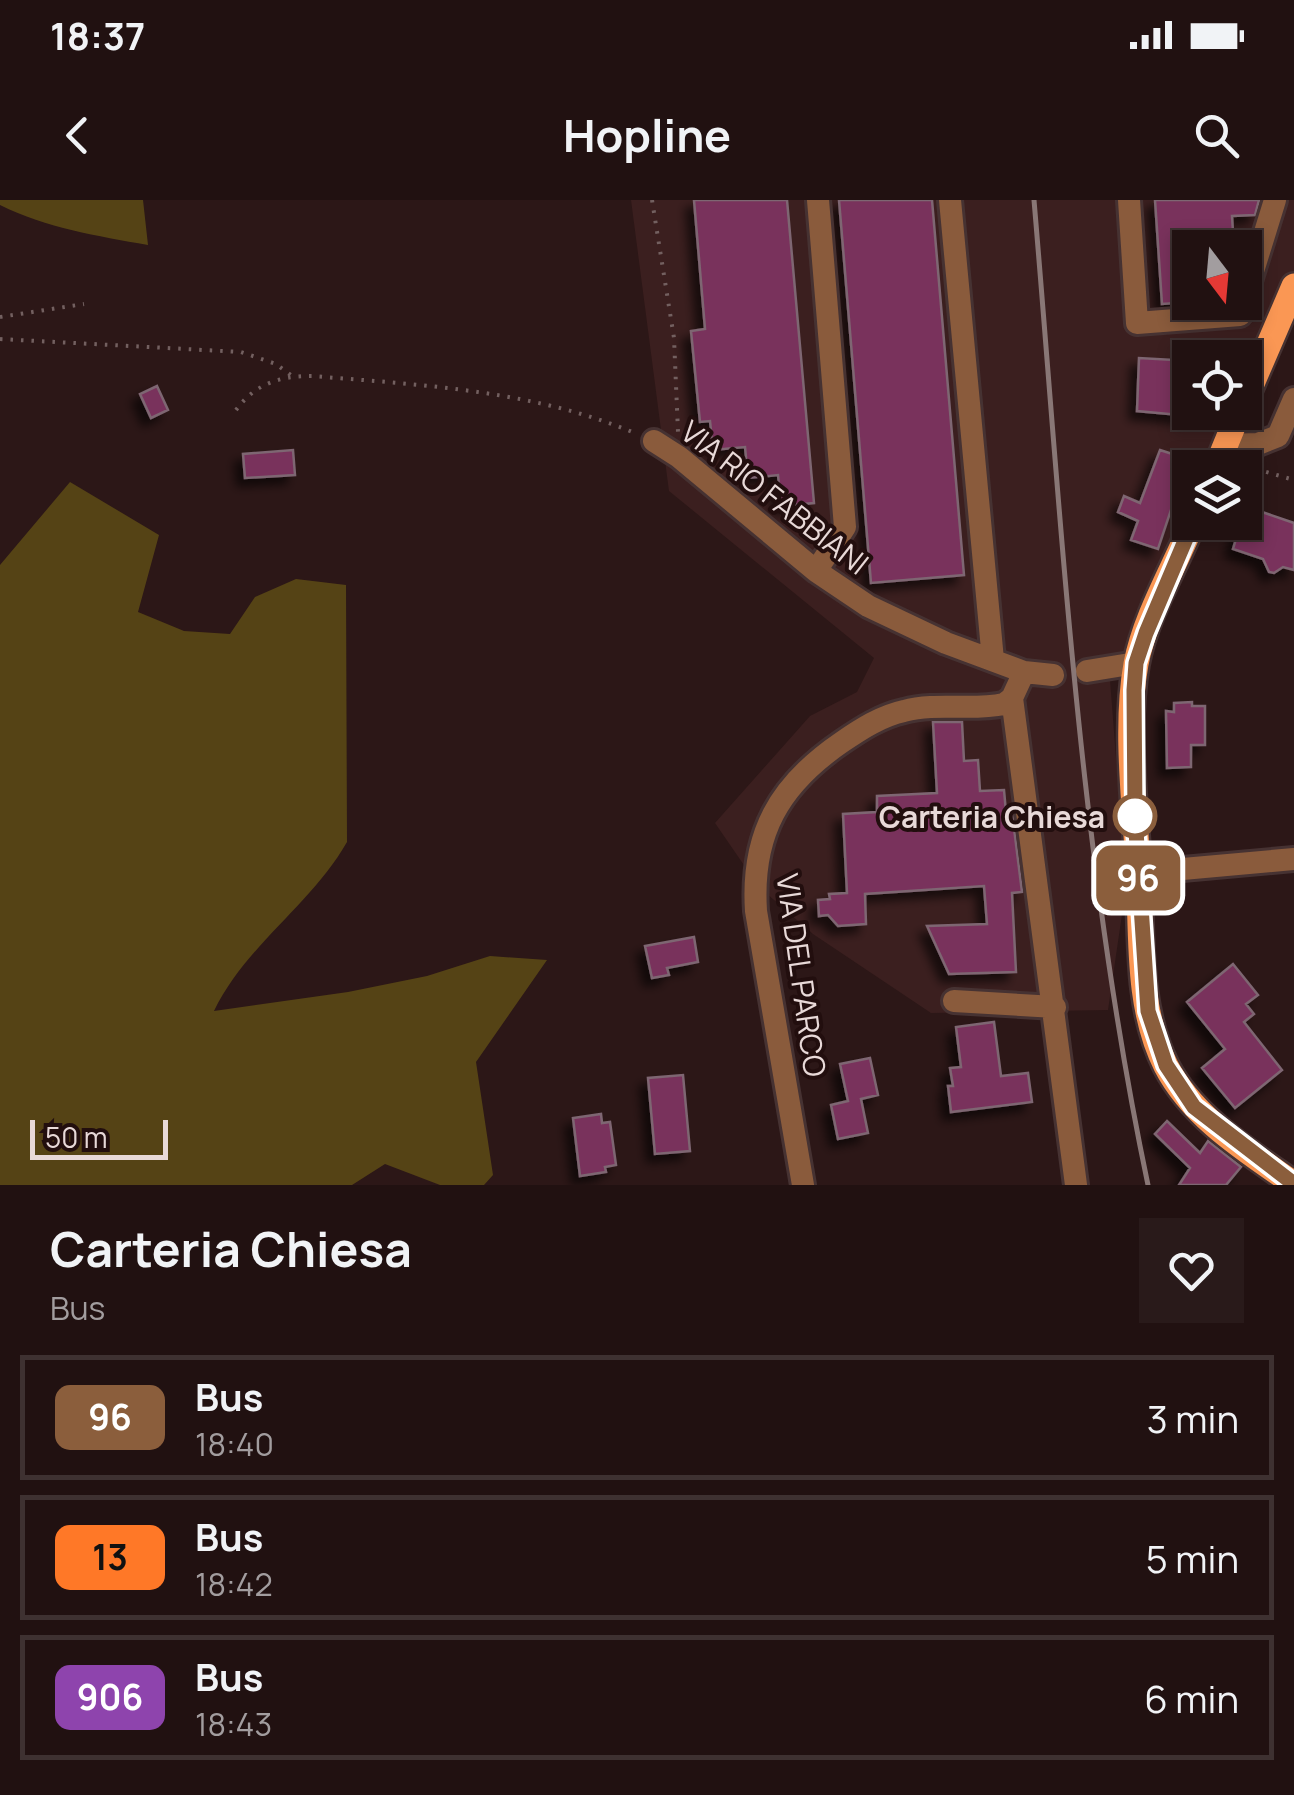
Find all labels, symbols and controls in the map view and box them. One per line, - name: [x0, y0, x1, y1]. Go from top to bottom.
- text: 18:37: [50, 9, 145, 61]
- text: Hopline: [563, 104, 731, 166]
- icon: back: [50, 108, 105, 163]
- icon: search: [1189, 108, 1244, 163]
- north arrow: [1172, 230, 1262, 320]
- map controls: [1172, 230, 1262, 540]
- button: locate: [1172, 340, 1262, 430]
- street label: VIA RIO FABBIANI: [673, 411, 877, 583]
- button: layers: [1172, 450, 1262, 540]
- marker: Carteria Chiesa: [1114, 795, 1156, 837]
- place label: Carteria Chiesa: [879, 796, 1105, 837]
- line badge: 96: [1093, 846, 1183, 910]
- text: 96: [1116, 854, 1160, 902]
- street label: VIA DEL PARCO: [767, 871, 837, 1079]
- scale bar: [30, 1115, 168, 1160]
- text: 50 m: [45, 1118, 108, 1156]
- text: Carteria Chiesa: [50, 1216, 412, 1281]
- button: heart: [1139, 1218, 1244, 1323]
- text: Bus: [50, 1286, 105, 1330]
- text: Bus: [195, 1370, 263, 1422]
- text: 3 min: [1147, 1392, 1239, 1444]
- text: 96: [88, 1393, 132, 1441]
- text: 18:40: [195, 1422, 274, 1466]
- text: Bus: [195, 1510, 263, 1562]
- text: 5 min: [1146, 1532, 1239, 1584]
- text: 13: [92, 1533, 128, 1581]
- text: 18:42: [195, 1562, 273, 1606]
- text: Bus: [195, 1650, 263, 1702]
- text: 6 min: [1144, 1672, 1239, 1724]
- text: 906: [77, 1673, 143, 1721]
- text: 18:43: [195, 1702, 272, 1746]

